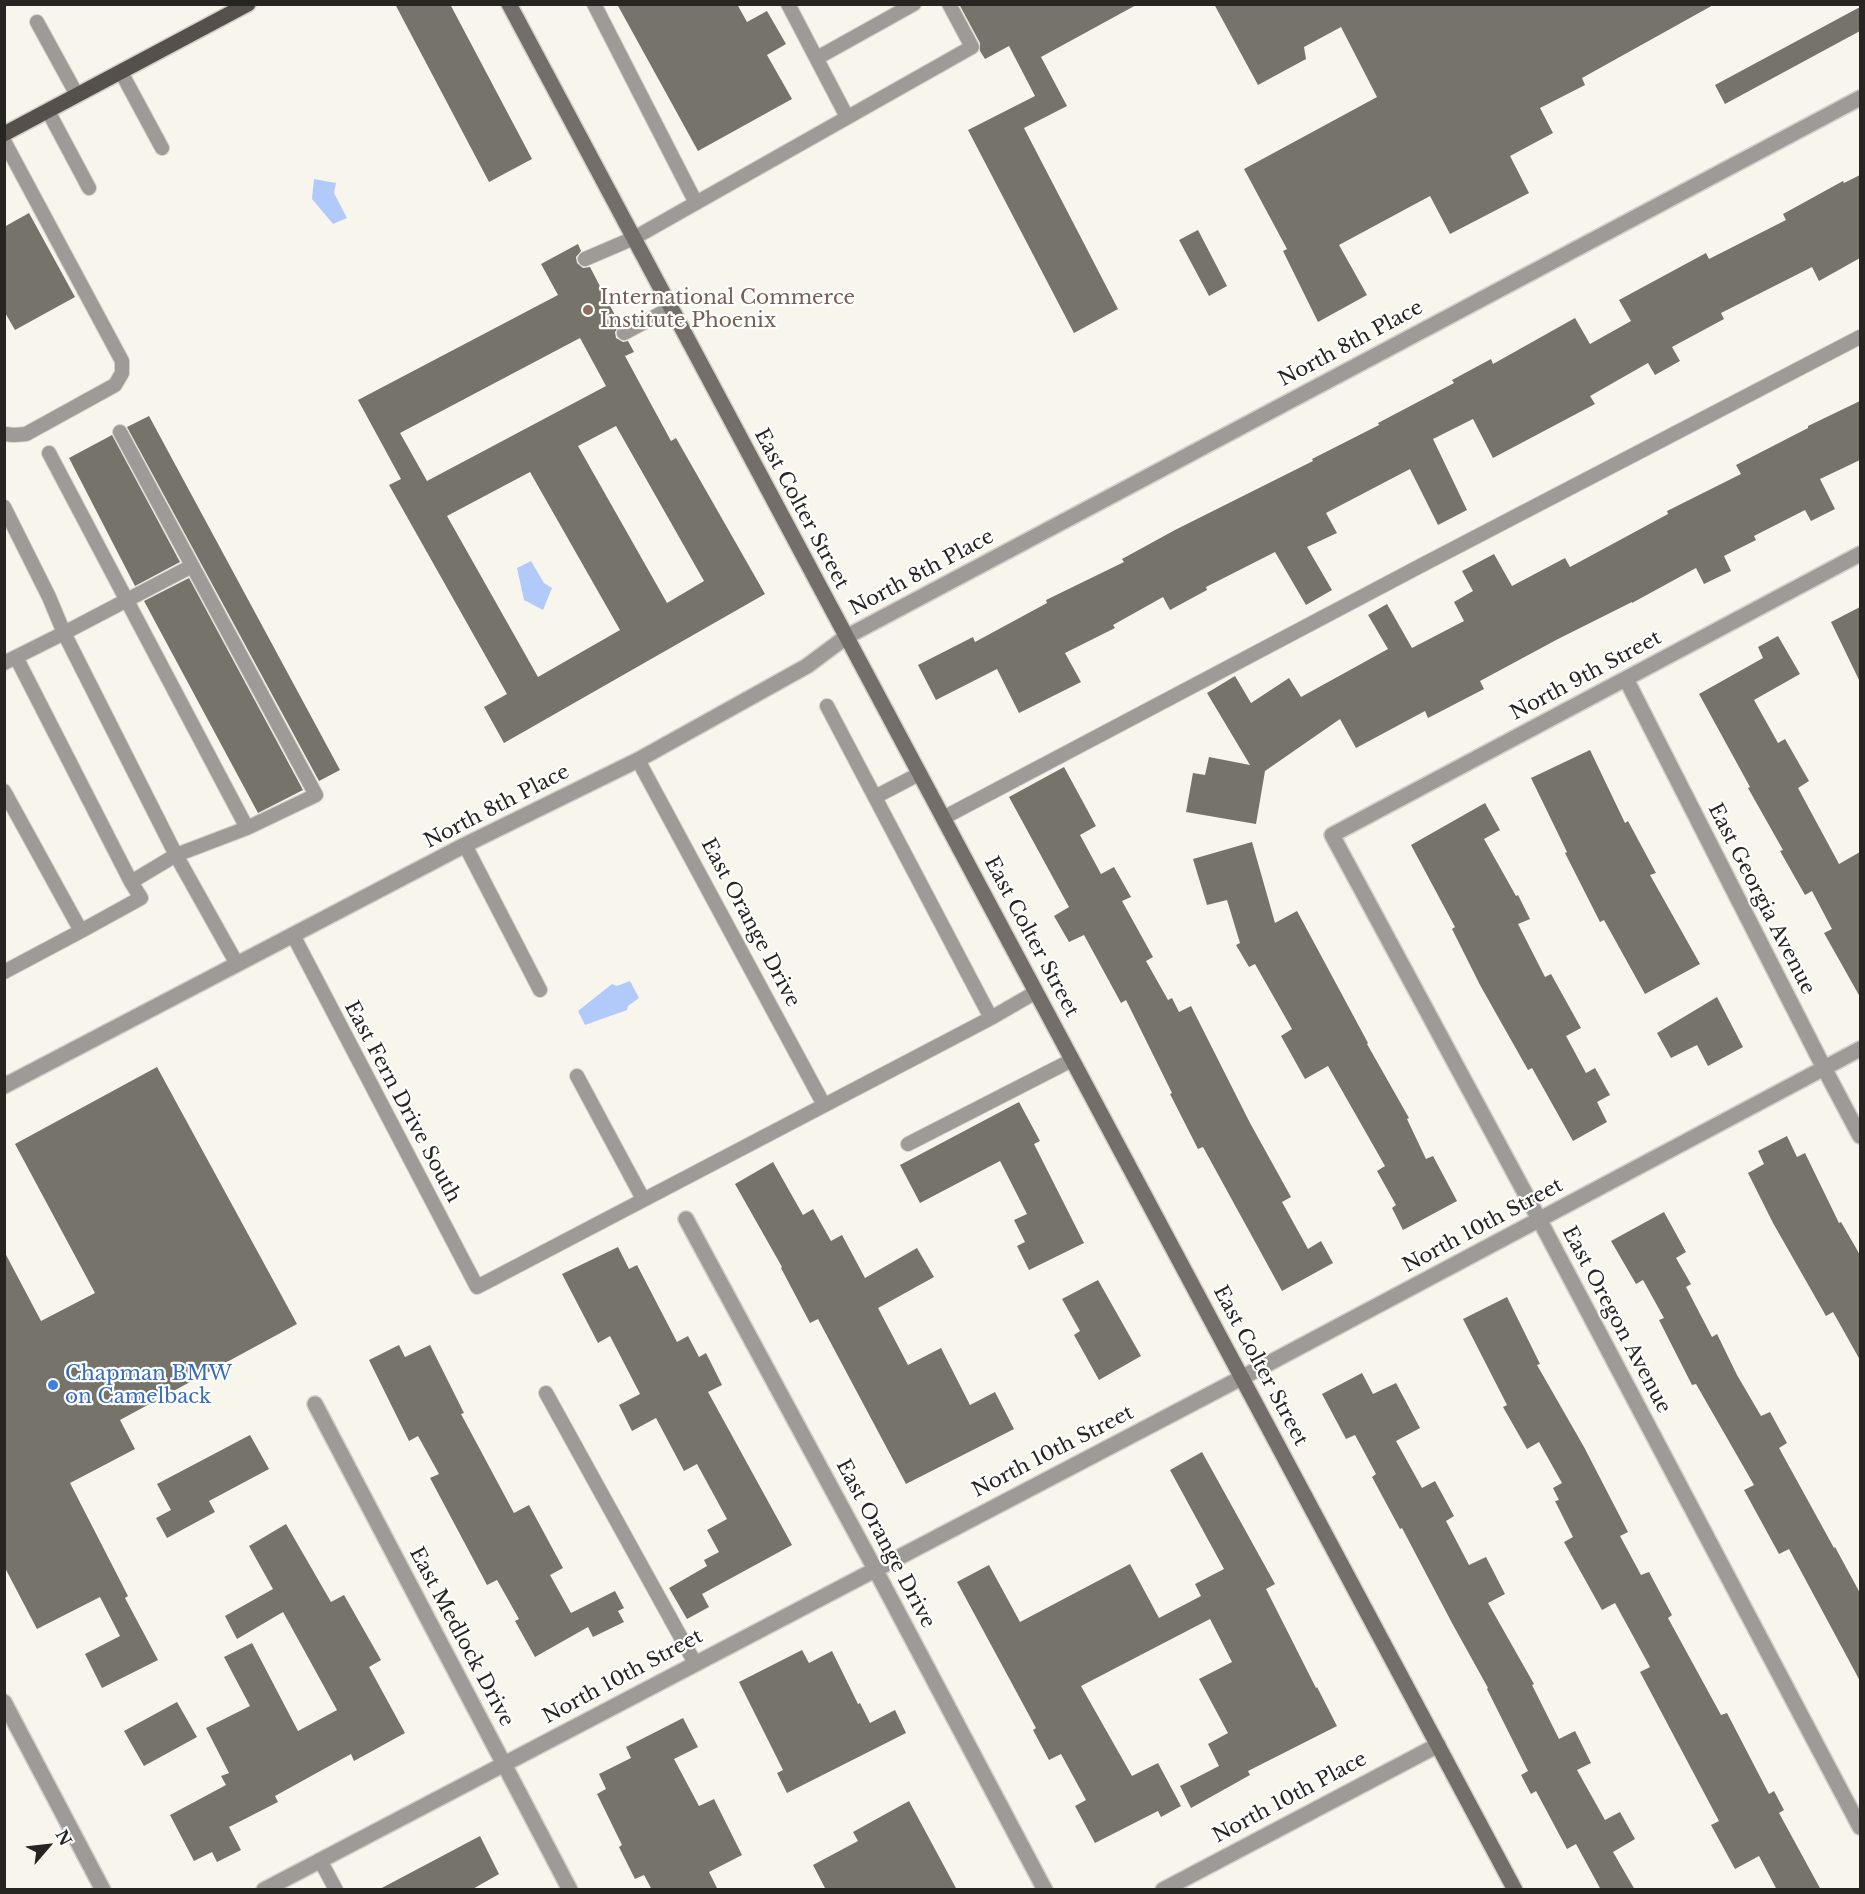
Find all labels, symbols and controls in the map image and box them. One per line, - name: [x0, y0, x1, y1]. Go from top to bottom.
- place label: International Commerce Institute Phoenix: [600, 286, 855, 333]
- street label: North 8th Place: [1275, 296, 1427, 392]
- marker: International Commerce Institute Phoenix: [581, 303, 595, 317]
- street label: East Colter Street: [749, 425, 853, 593]
- street label: North 8th Place: [846, 525, 998, 621]
- street label: North 9th Street: [1507, 626, 1665, 726]
- street label: North 8th Place: [420, 760, 574, 854]
- street label: East Georgia Avenue: [1702, 799, 1820, 999]
- street label: East Orange Drive: [695, 835, 805, 1011]
- street label: East Colter Street: [979, 853, 1083, 1021]
- street label: East Fern Drive South: [339, 997, 465, 1207]
- street label: North 10th Street: [1399, 1174, 1567, 1278]
- street label: East Oregon Avenue: [1557, 1222, 1675, 1418]
- street label: East Colter Street: [1208, 1282, 1312, 1450]
- place label: Chapman BMW on Camelback: [65, 1362, 232, 1409]
- marker: Chapman BMW on Camelback: [46, 1378, 60, 1392]
- street label: North 10th Street: [968, 1401, 1138, 1503]
- street label: East Orange Drive: [830, 1456, 940, 1632]
- street label: East Medlock Drive: [404, 1543, 518, 1731]
- street label: North 10th Street: [539, 1625, 707, 1729]
- street label: North 10th Place: [1209, 1747, 1371, 1849]
- north arrow: [18, 1816, 78, 1876]
- text: N: [52, 1826, 76, 1849]

